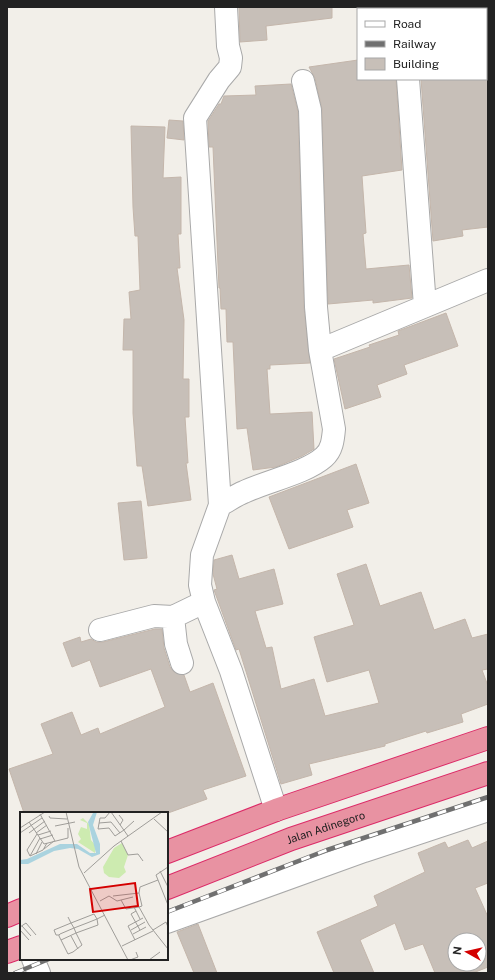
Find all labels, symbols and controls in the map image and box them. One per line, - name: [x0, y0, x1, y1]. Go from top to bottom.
- legend: [357, 8, 487, 80]
- text: Road: [393, 17, 421, 31]
- text: Railway: [393, 37, 437, 51]
- text: Building: [393, 57, 439, 71]
- street label: Jalan Adinegoro: [285, 809, 366, 846]
- inset map: [20, 812, 168, 960]
- north arrow: [447, 932, 487, 972]
- text: N: [451, 946, 464, 956]

